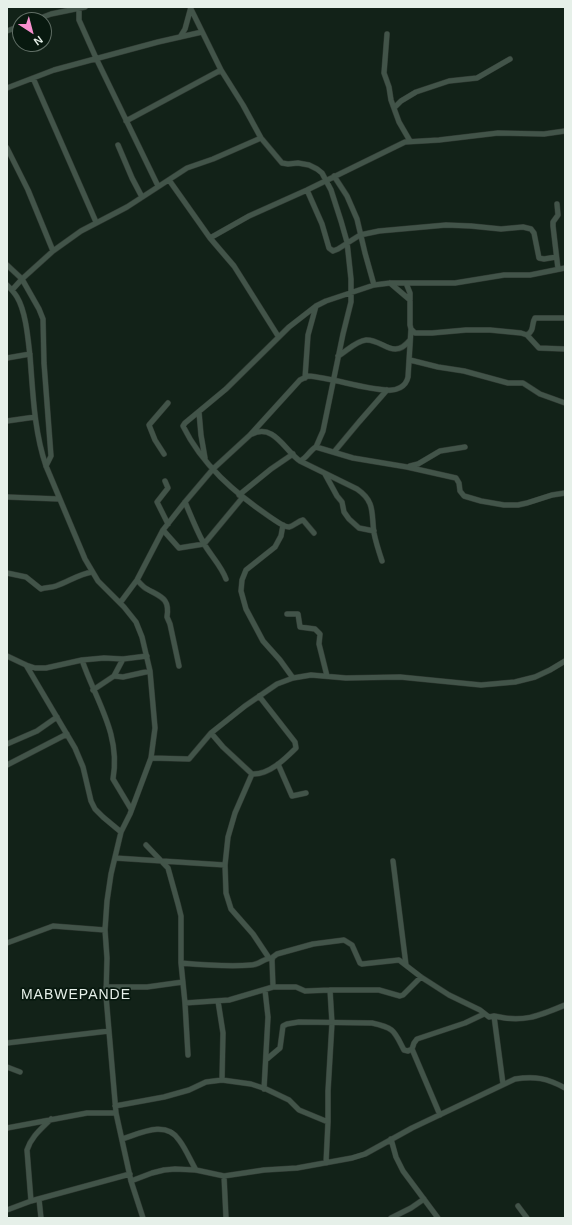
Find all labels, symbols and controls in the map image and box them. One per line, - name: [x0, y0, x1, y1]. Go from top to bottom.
- north arrow: [12, 12, 52, 52]
- text: N: [32, 34, 45, 48]
- district label: MABWEPANDE: [21, 987, 131, 1003]

